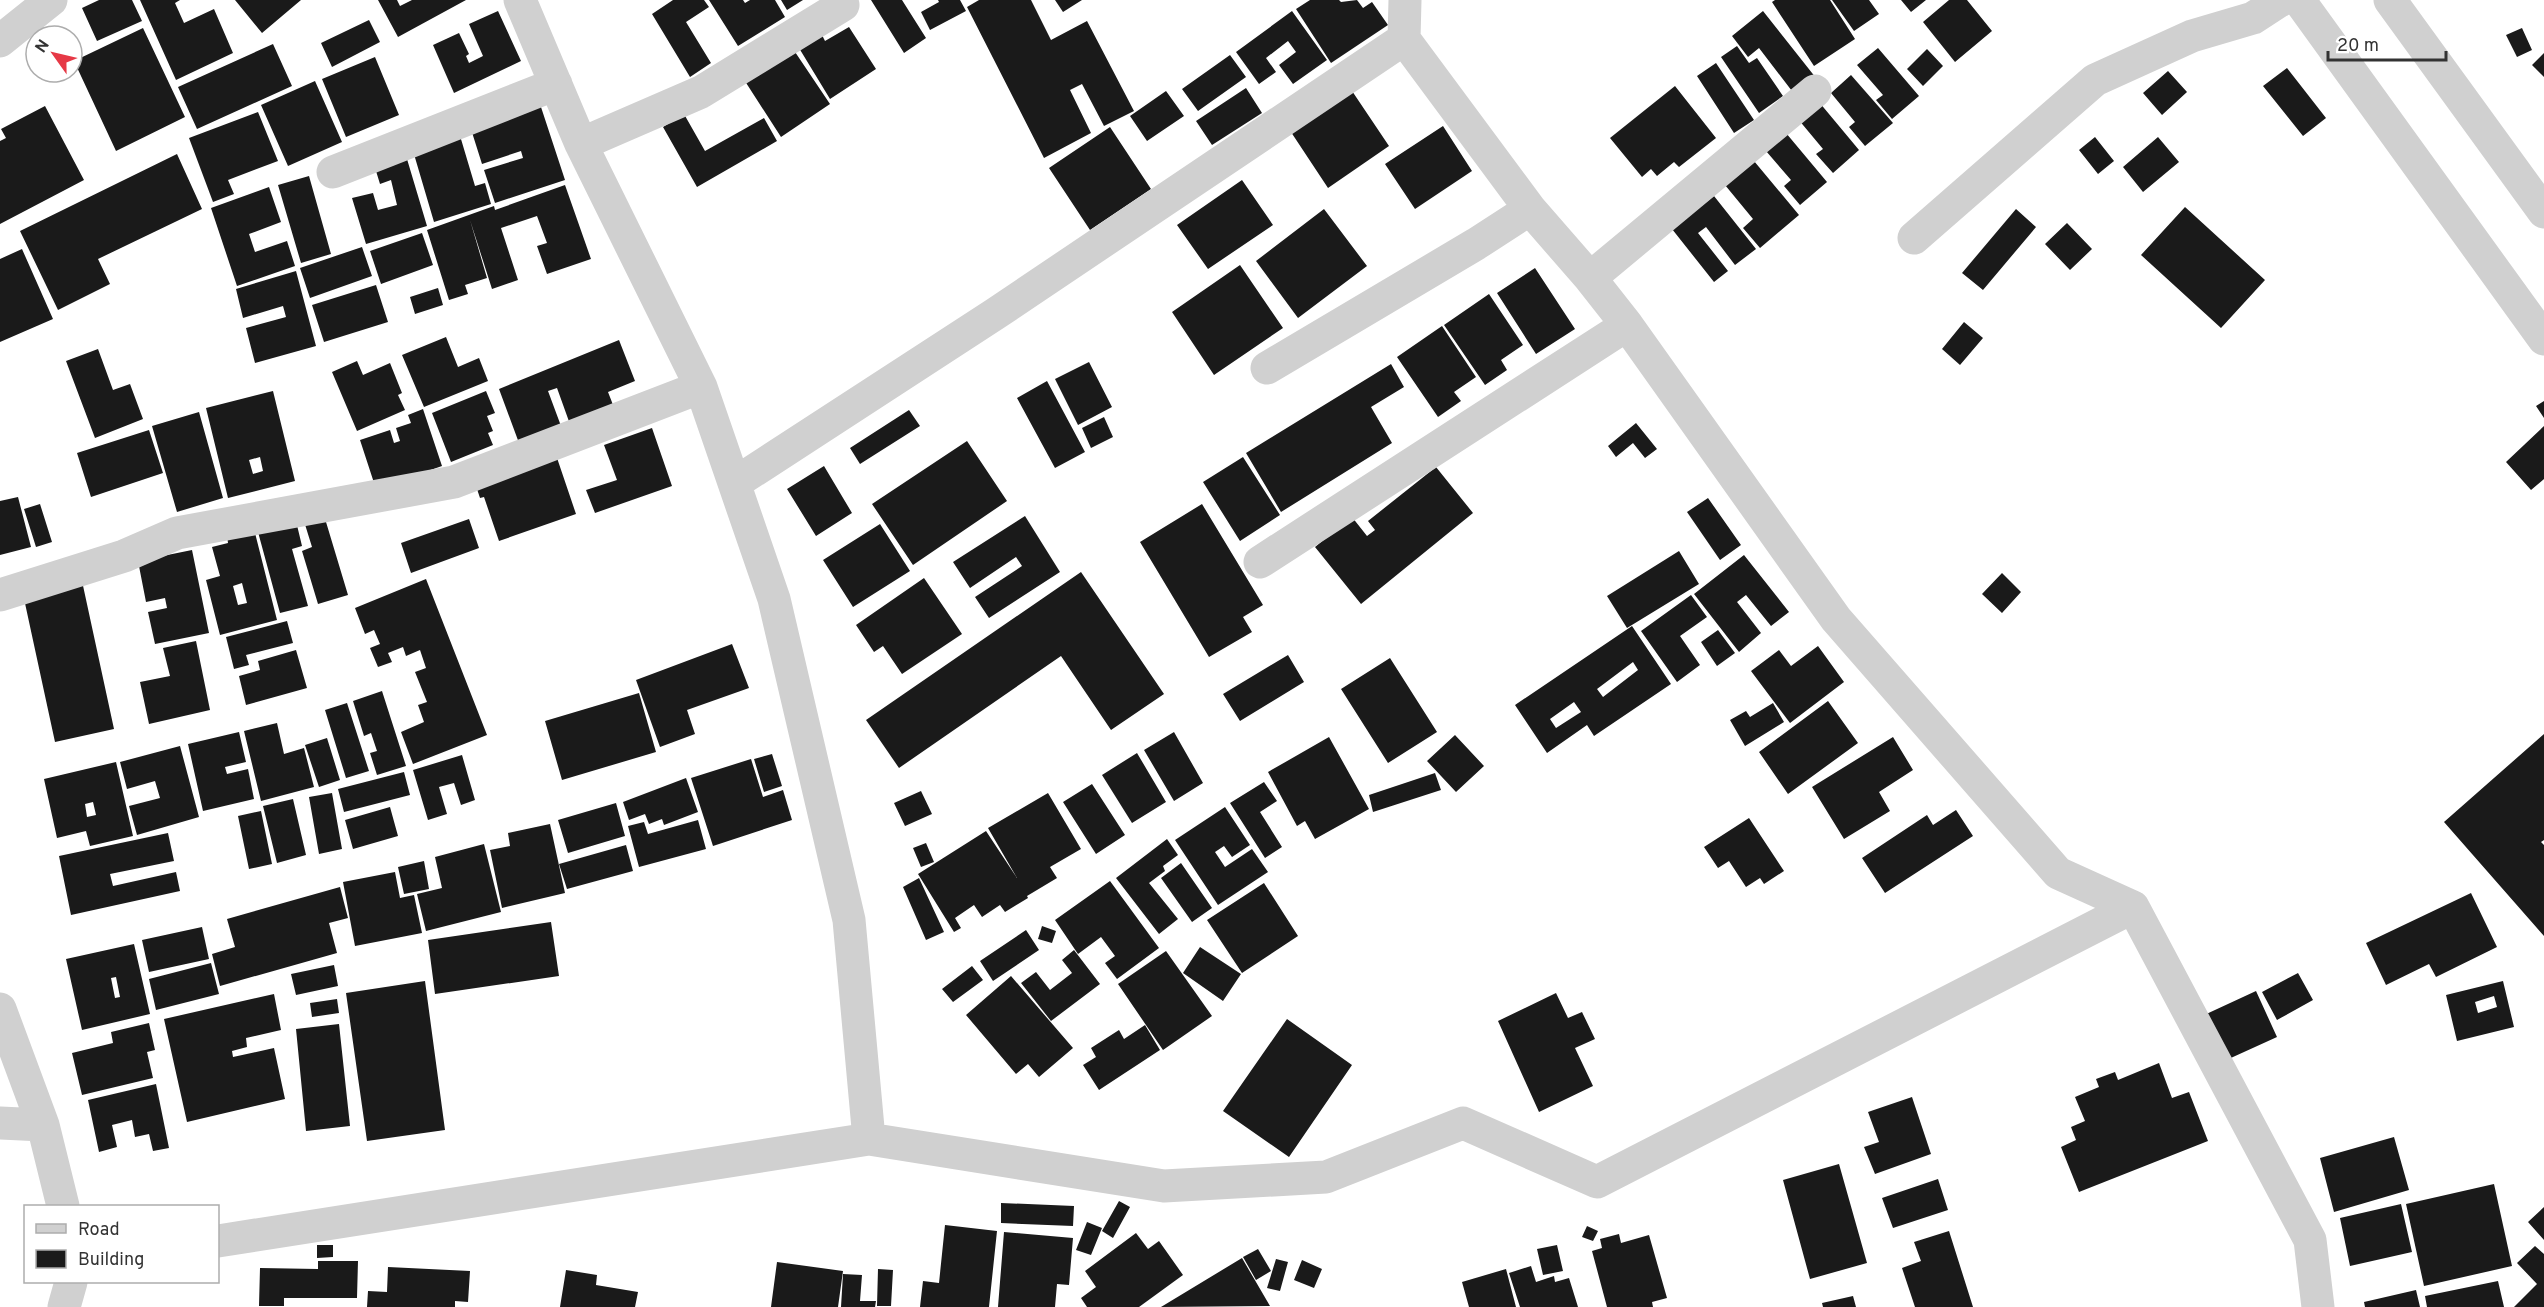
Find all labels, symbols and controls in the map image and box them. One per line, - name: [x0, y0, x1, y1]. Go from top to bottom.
- north arrow: [24, 24, 84, 84]
- scale bar: [2328, 24, 2446, 62]
- text: 20 m: [2337, 35, 2379, 58]
- text: N: [32, 36, 55, 57]
- legend: [24, 1205, 219, 1283]
- text: Road: [78, 1219, 120, 1242]
- text: Building: [78, 1249, 144, 1272]

